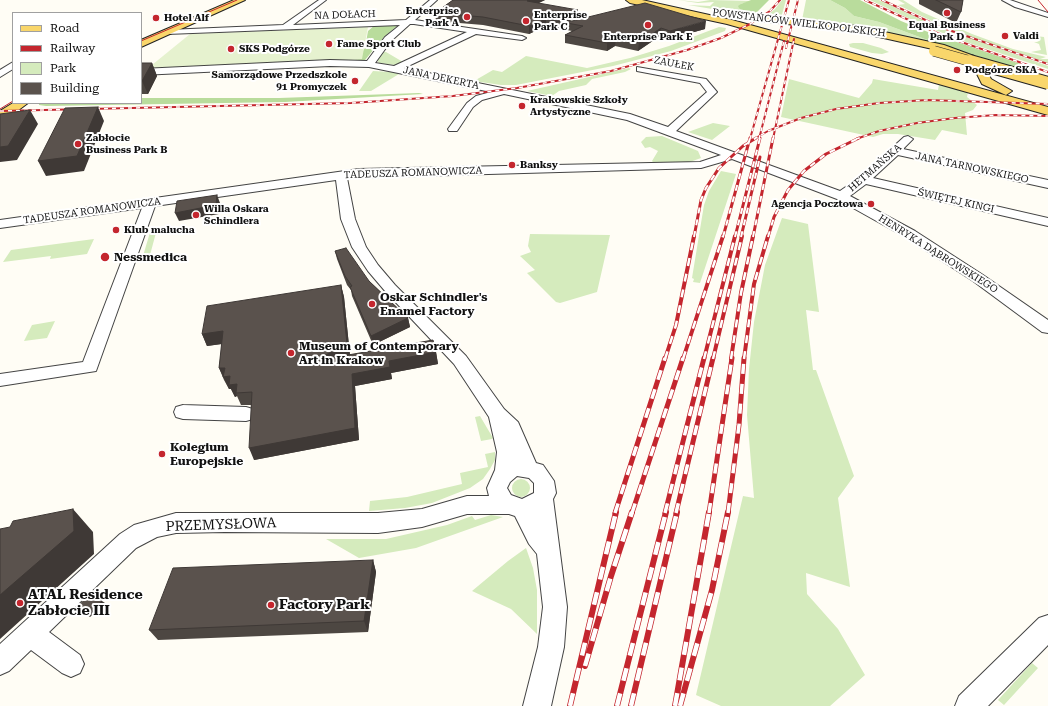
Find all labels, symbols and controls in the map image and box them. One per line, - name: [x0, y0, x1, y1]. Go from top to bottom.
- place label: Enterprise Park A: [406, 5, 459, 28]
- street label: POWSTAŃCÓW WIELKOPOLSKICH: [712, 6, 886, 40]
- street label: NA DOŁACH: [314, 8, 376, 22]
- marker: Equal Business Park D: [942, 8, 952, 18]
- place label: Enterprise Park C: [534, 9, 587, 32]
- legend: [12, 12, 142, 104]
- place label: Hotel Alf: [164, 12, 209, 24]
- marker: Enterprise Park A: [462, 12, 472, 22]
- marker: Hotel Alf: [151, 13, 161, 23]
- marker: Enterprise Park C: [521, 16, 531, 26]
- place label: Equal Business Park D: [909, 19, 985, 42]
- marker: Enterprise Park E: [643, 20, 653, 30]
- text: Road: [50, 21, 79, 35]
- place label: Valdi: [1013, 30, 1039, 42]
- place label: Enterprise Park E: [604, 31, 692, 43]
- marker: Valdi: [1000, 31, 1010, 41]
- place label: Fame Sport Club: [337, 38, 421, 50]
- marker: Fame Sport Club: [324, 39, 334, 49]
- text: Railway: [50, 41, 95, 55]
- place label: SKS Podgórze: [239, 43, 310, 55]
- marker: SKS Podgórze: [226, 44, 236, 54]
- street label: ZAUŁEK: [653, 54, 695, 74]
- text: Park: [50, 61, 76, 75]
- street label: JANA DEKERTA: [402, 64, 480, 92]
- place label: Podgórze SKA: [965, 64, 1037, 76]
- marker: Podgórze SKA: [952, 65, 962, 75]
- place label: Samorządowe Przedszkole 91 Promyczek: [212, 69, 347, 92]
- marker: Samorządowe Przedszkole 91 Promyczek: [350, 76, 360, 86]
- text: Building: [50, 81, 99, 95]
- place label: Krakowskie Szkoły Artystyczne: [530, 94, 628, 118]
- marker: Krakowskie Szkoły Artystyczne: [517, 101, 527, 111]
- place label: Zabłocie Business Park B: [86, 132, 167, 156]
- marker: Zabłocie Business Park B: [73, 139, 83, 149]
- street label: HETMAŃSKA: [846, 142, 904, 194]
- street label: JANA TARNOWSKIEGO: [914, 150, 1030, 186]
- place label: Banksy: [520, 159, 558, 171]
- marker: Banksy: [507, 160, 517, 170]
- street label: TADEUSZA ROMANOWICZA: [343, 165, 483, 181]
- street label: ŚWIĘTEJ KINGI: [917, 186, 995, 216]
- street label: TADEUSZA ROMANOWICZA: [23, 195, 161, 227]
- place label: Agencja Pocztowa: [771, 198, 863, 210]
- marker: Agencja Pocztowa: [866, 199, 876, 209]
- place label: Willa Oskara Schindlera: [204, 203, 269, 226]
- marker: Willa Oskara Schindlera: [191, 210, 201, 220]
- street label: HENRYKA DĄBROWSKIEGO: [876, 212, 1000, 296]
- place label: Klub malucha: [124, 224, 195, 236]
- marker: Klub malucha: [111, 225, 121, 235]
- place label: Nessmedica: [114, 250, 187, 264]
- marker: Nessmedica: [99, 251, 111, 263]
- place label: Oskar Schindler's Enamel Factory: [380, 290, 487, 318]
- marker: Oskar Schindler's Enamel Factory: [367, 299, 377, 309]
- place label: Museum of Contemporary Art in Krakow: [299, 339, 459, 367]
- marker: Museum of Contemporary Art in Krakow: [286, 348, 296, 358]
- place label: Kolegium Europejskie: [170, 440, 243, 468]
- marker: Kolegium Europejskie: [157, 449, 167, 459]
- street label: PRZEMYSŁOWA: [165, 515, 277, 535]
- place label: ATAL Residence Zabłocie III: [28, 587, 143, 620]
- place label: Factory Park: [279, 597, 370, 613]
- marker: ATAL Residence Zabłocie III: [15, 598, 25, 608]
- marker: Factory Park: [266, 600, 276, 610]

